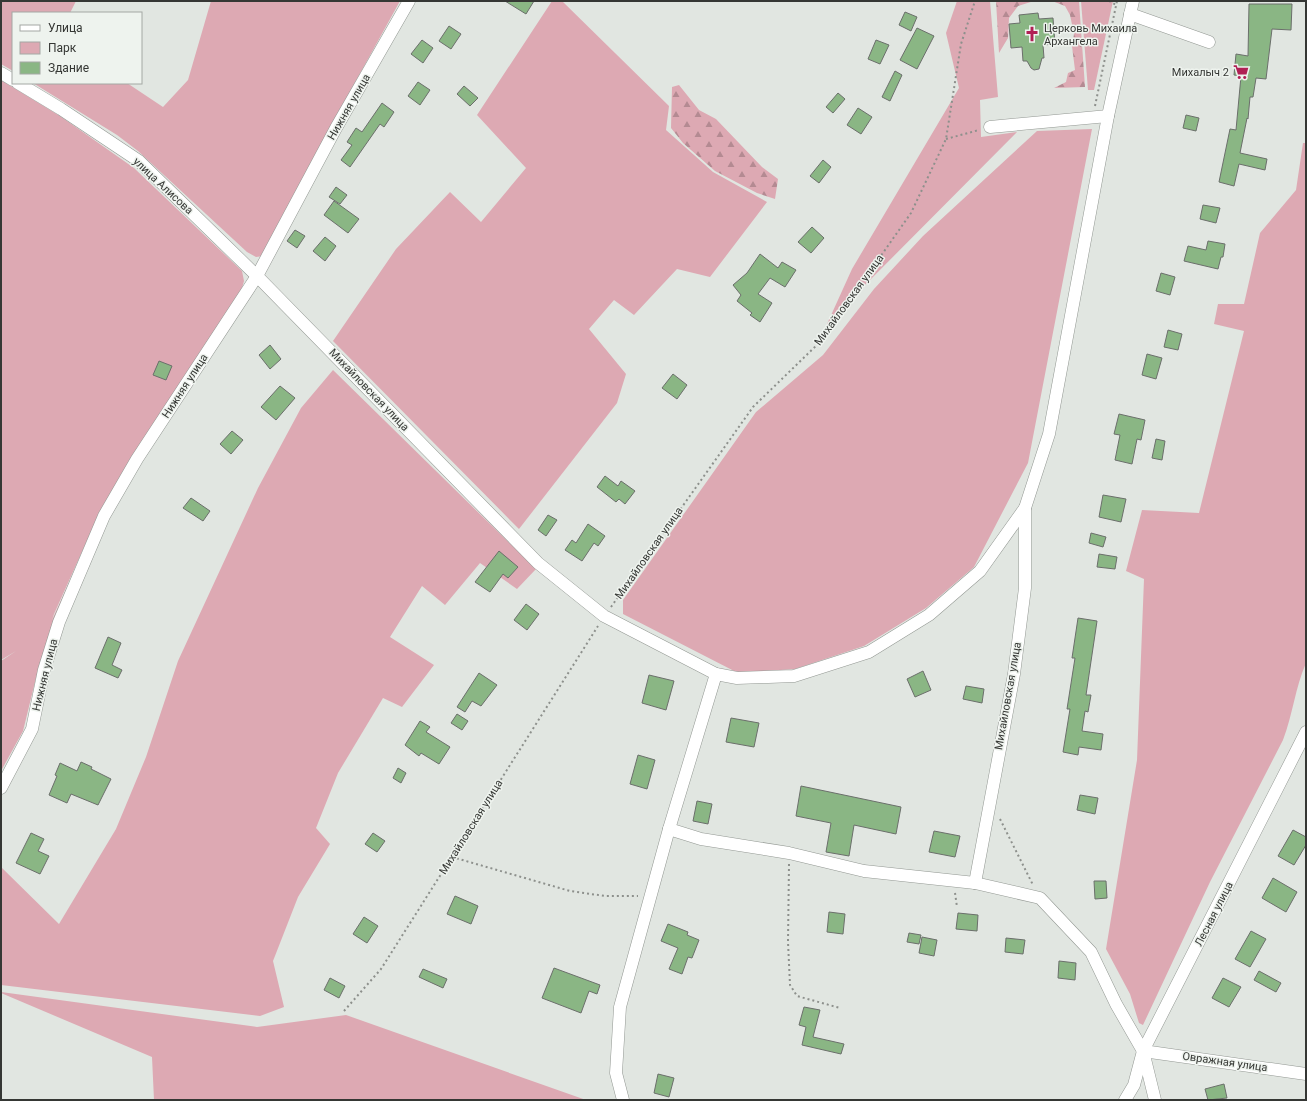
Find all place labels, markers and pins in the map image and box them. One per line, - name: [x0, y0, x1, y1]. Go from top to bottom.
- place label: Церковь Михаила Архангела: [1044, 22, 1137, 48]
- church icon: Церковь Михаила Архангела: [1023, 25, 1041, 43]
- supermarket icon: Михалыч 2: [1232, 63, 1250, 81]
- place label: Михалыч 2: [1172, 66, 1229, 79]

